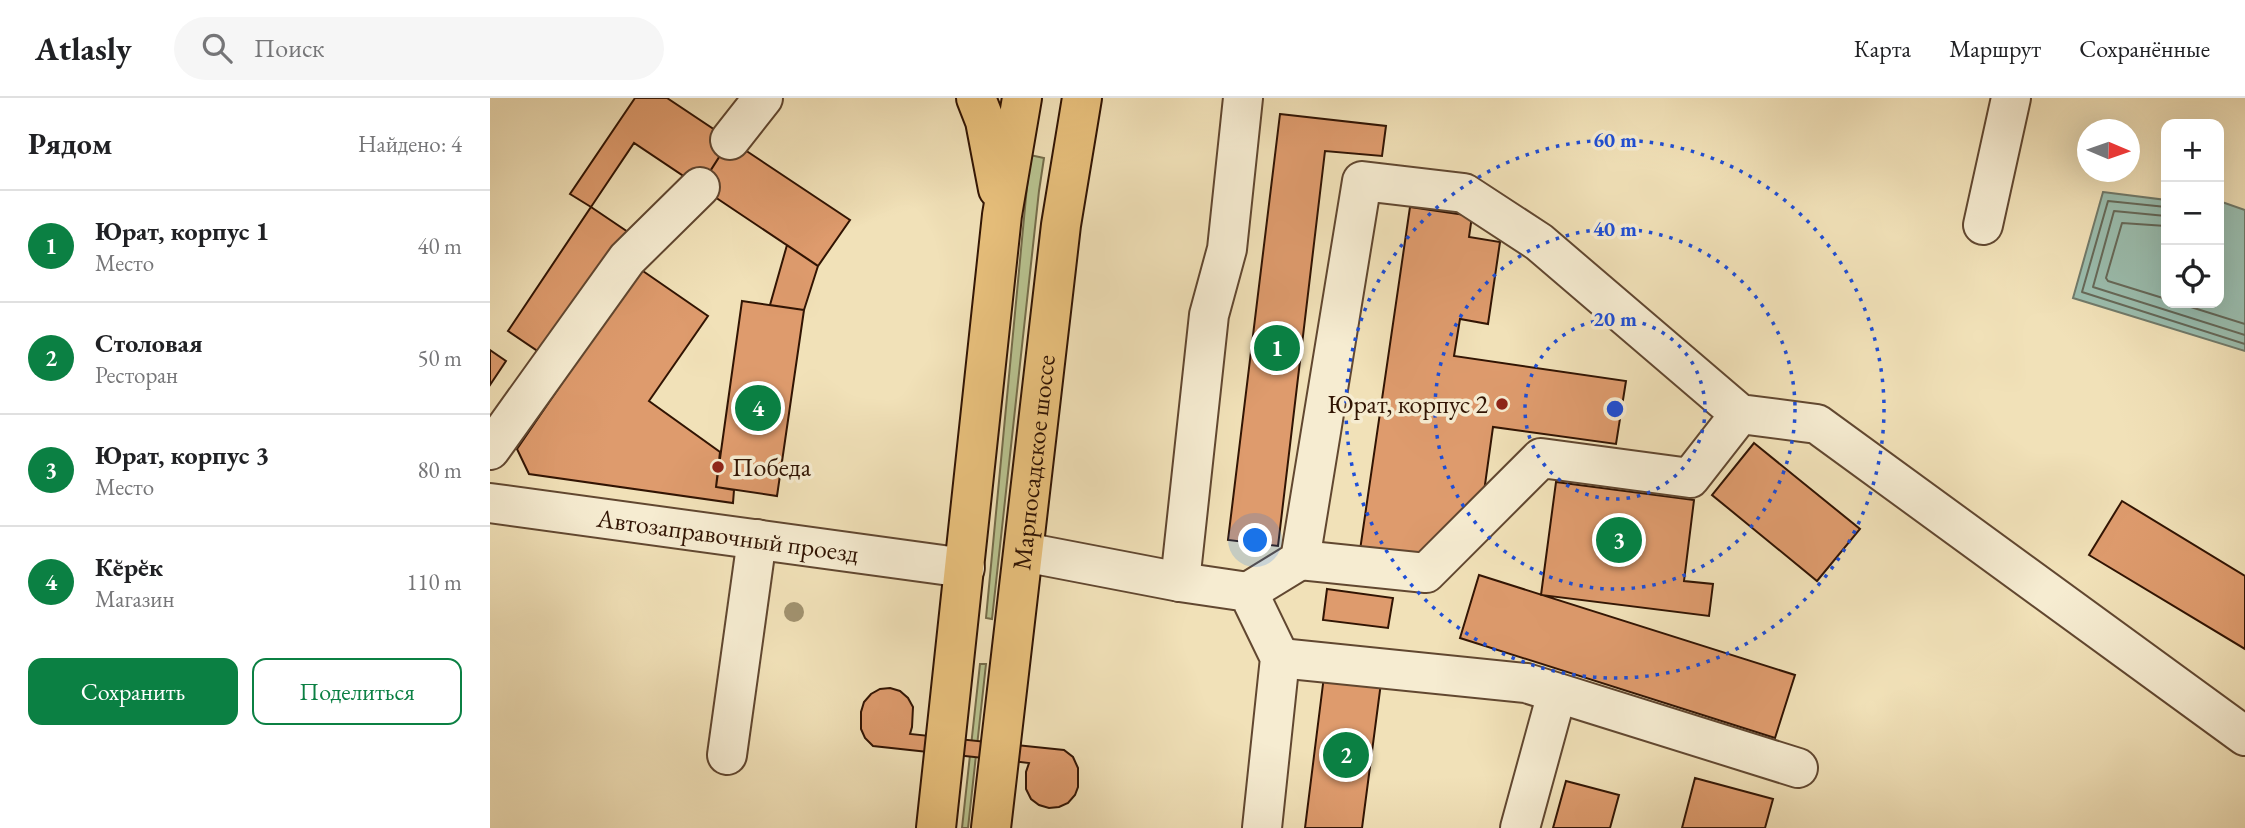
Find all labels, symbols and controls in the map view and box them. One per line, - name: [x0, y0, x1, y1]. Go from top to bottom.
- search box: [174, 17, 664, 80]
- text: Atlasly: [35, 27, 132, 70]
- icon: search: [198, 29, 236, 67]
- text: Поиск: [254, 31, 325, 65]
- text: Карта: [1854, 33, 1911, 64]
- text: Маршрут: [1949, 33, 2041, 64]
- text: Сохранённые: [2079, 33, 2210, 64]
- north arrow: [2077, 119, 2140, 182]
- map controls: [2161, 119, 2224, 308]
- button: +: [2161, 119, 2224, 182]
- text: Рядом: [28, 124, 112, 163]
- text: 60 m: [1593, 126, 1637, 153]
- text: Найдено: 4: [358, 129, 462, 159]
- button: −: [2161, 182, 2224, 245]
- text: Юрат, корпус 1: [95, 214, 269, 248]
- text: 40 m: [1593, 215, 1637, 242]
- text: 1: [45, 231, 57, 261]
- text: 40 m: [417, 231, 462, 261]
- button: locate: [2161, 245, 2224, 308]
- text: Место: [95, 248, 154, 278]
- text: 20 m: [1593, 305, 1637, 332]
- pin: 1: [1254, 322, 1300, 374]
- text: Столовая: [95, 326, 203, 360]
- text: 2: [45, 343, 57, 373]
- text: 50 m: [417, 343, 462, 373]
- street label: Марпосадское шоссе: [1004, 353, 1063, 572]
- text: Ресторан: [95, 360, 178, 390]
- pin: 4: [735, 382, 781, 434]
- place label: Юрат, корпус 2: [1327, 387, 1489, 421]
- marker: Юрат, корпус 2: [1494, 396, 1510, 412]
- centre of rings: [1603, 397, 1627, 421]
- text: Юрат, корпус 3: [95, 438, 269, 472]
- place label: Победа: [732, 450, 812, 484]
- text: 3: [45, 455, 57, 485]
- text: 80 m: [417, 455, 462, 485]
- marker: Победа: [710, 459, 726, 475]
- text: Место: [95, 472, 154, 502]
- street label: Автозаправочный проезд: [594, 501, 861, 570]
- pin: 3: [1596, 514, 1642, 566]
- your location: [1238, 523, 1272, 557]
- text: Кӗрӗк: [95, 550, 163, 584]
- text: 4: [45, 567, 57, 597]
- text: 110 m: [406, 567, 462, 597]
- text: Магазин: [95, 584, 174, 614]
- button: Сохранить: [28, 658, 238, 725]
- button: Поделиться: [252, 658, 462, 725]
- pin: 2: [1323, 729, 1369, 781]

